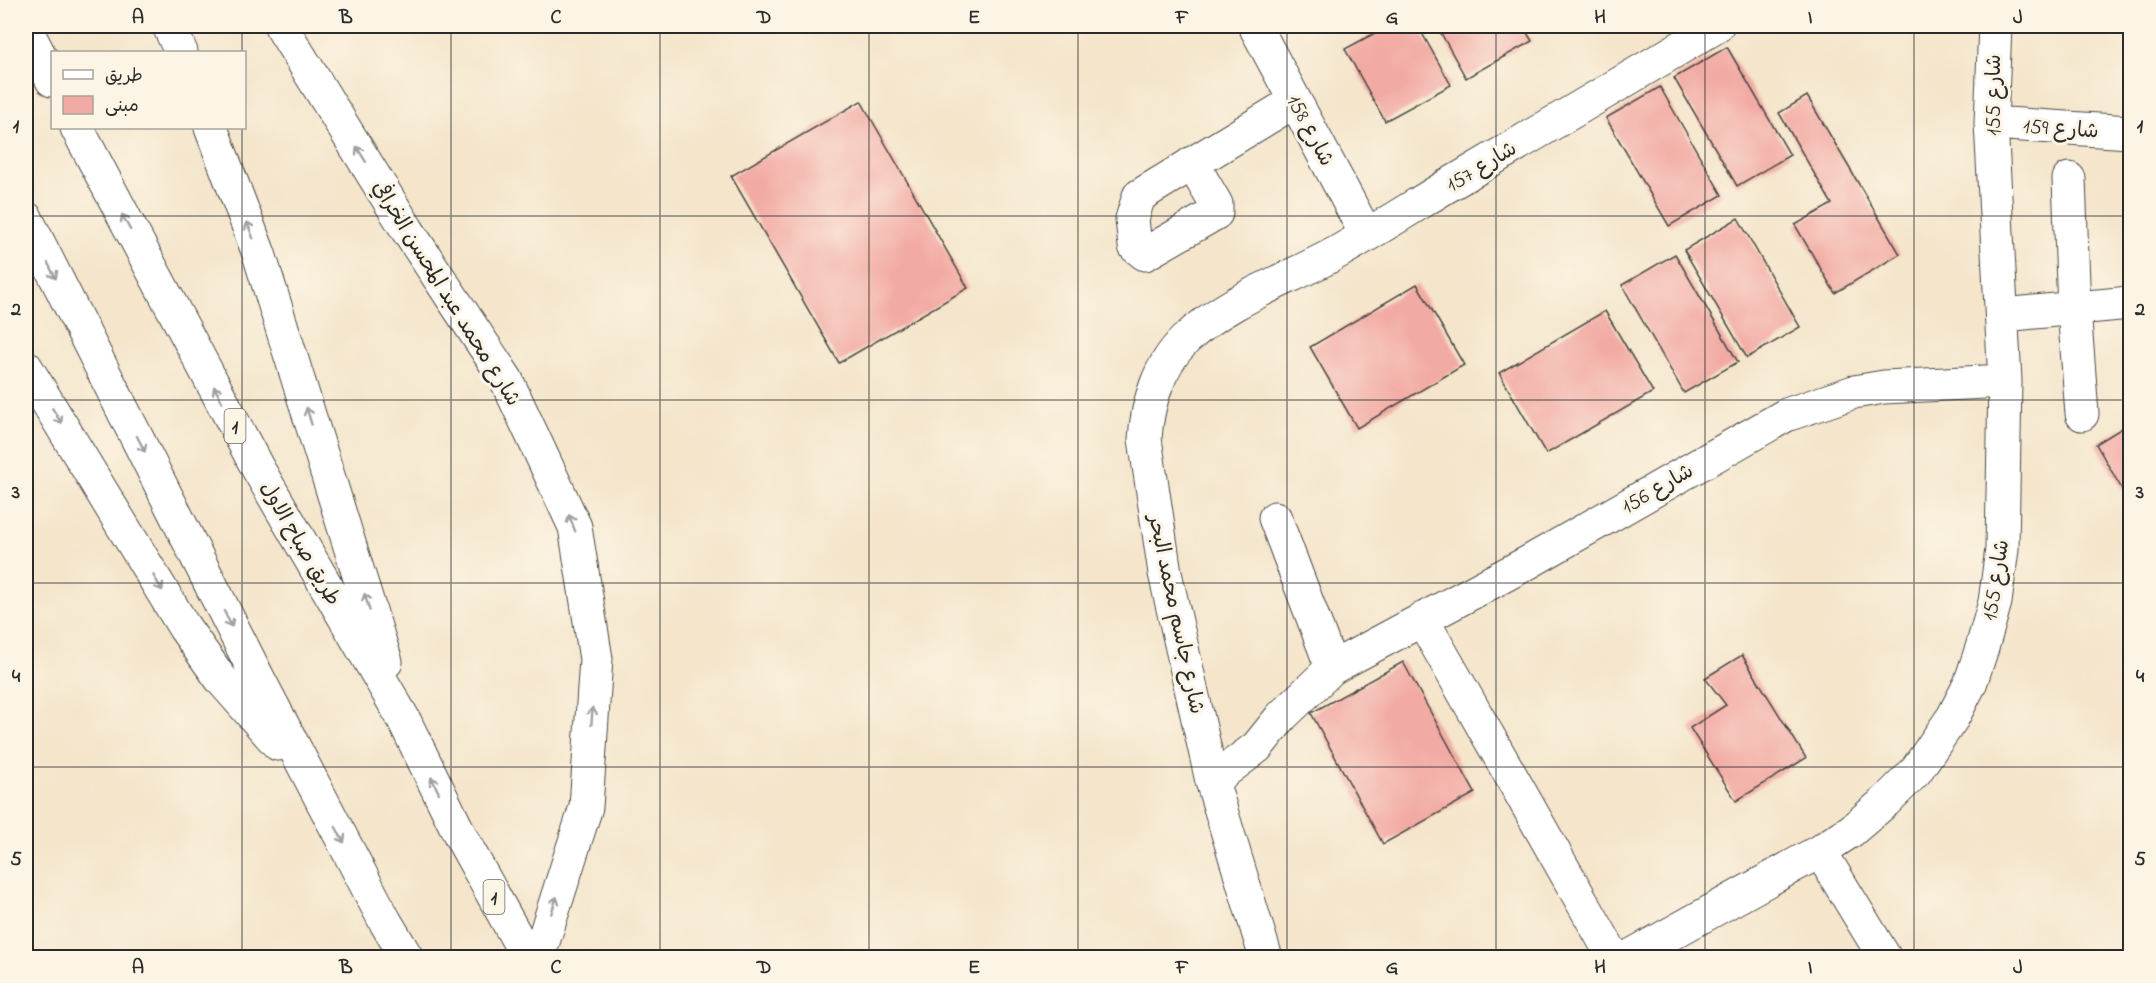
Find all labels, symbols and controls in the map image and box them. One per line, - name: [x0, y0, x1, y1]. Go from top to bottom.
- text: A: [132, 4, 144, 33]
- text: B: [338, 4, 353, 33]
- text: C: [551, 4, 562, 33]
- text: D: [756, 4, 771, 33]
- text: E: [968, 4, 980, 33]
- text: F: [1175, 4, 1189, 33]
- text: G: [1386, 4, 1399, 33]
- text: H: [1594, 4, 1606, 33]
- text: I: [1808, 4, 1813, 33]
- text: J: [2013, 4, 2023, 33]
- legend: [51, 51, 246, 129]
- street label: شارع 155: [1980, 54, 2010, 136]
- text: طريق: [105, 64, 143, 90]
- street label: شارع 158: [1278, 90, 1341, 172]
- text: مبنى: [105, 94, 139, 120]
- street label: شارع 159: [2022, 112, 2100, 148]
- text: 1: [13, 113, 20, 142]
- text: 1: [2137, 113, 2144, 142]
- street label: شارع 157: [1441, 135, 1523, 201]
- one-way arrow: [354, 146, 366, 163]
- street label: شارع محمد عبد المحسن الخرافي: [363, 175, 528, 413]
- one-way arrow: [120, 213, 132, 231]
- one-way arrow: [244, 222, 255, 240]
- one-way arrow: [47, 261, 58, 279]
- text: 2: [10, 296, 21, 325]
- text: 2: [2134, 296, 2145, 325]
- one-way arrow: [212, 386, 224, 403]
- one-way arrow: [51, 407, 63, 424]
- one-way arrow: [303, 407, 314, 426]
- road number: 1: [224, 409, 246, 443]
- one-way arrow: [135, 435, 147, 452]
- street label: شارع 156: [1616, 457, 1700, 522]
- street label: طريق صباح الاول: [252, 476, 347, 612]
- text: 3: [11, 479, 20, 508]
- text: 3: [2135, 479, 2144, 508]
- street label: شارع جاسم محمد البحر: [1139, 510, 1211, 717]
- one-way arrow: [566, 514, 577, 533]
- street label: شارع 155: [1976, 538, 2018, 623]
- one-way arrow: [152, 574, 164, 591]
- one-way arrow: [361, 593, 372, 612]
- one-way arrow: [223, 609, 234, 627]
- text: 4: [12, 663, 21, 692]
- text: 4: [2136, 663, 2145, 692]
- one-way arrow: [587, 706, 598, 726]
- one-way arrow: [429, 776, 441, 794]
- one-way arrow: [334, 826, 346, 843]
- text: 5: [10, 846, 22, 875]
- text: 5: [2134, 846, 2146, 875]
- road number: 1: [484, 880, 504, 914]
- one-way arrow: [550, 896, 561, 915]
- text: A: [132, 954, 144, 983]
- text: B: [338, 954, 353, 983]
- text: C: [551, 954, 562, 983]
- text: D: [756, 954, 771, 983]
- text: E: [968, 954, 980, 983]
- text: F: [1175, 954, 1189, 983]
- text: G: [1386, 954, 1399, 983]
- text: H: [1594, 954, 1606, 983]
- text: I: [1808, 954, 1813, 983]
- text: J: [2013, 954, 2023, 983]

